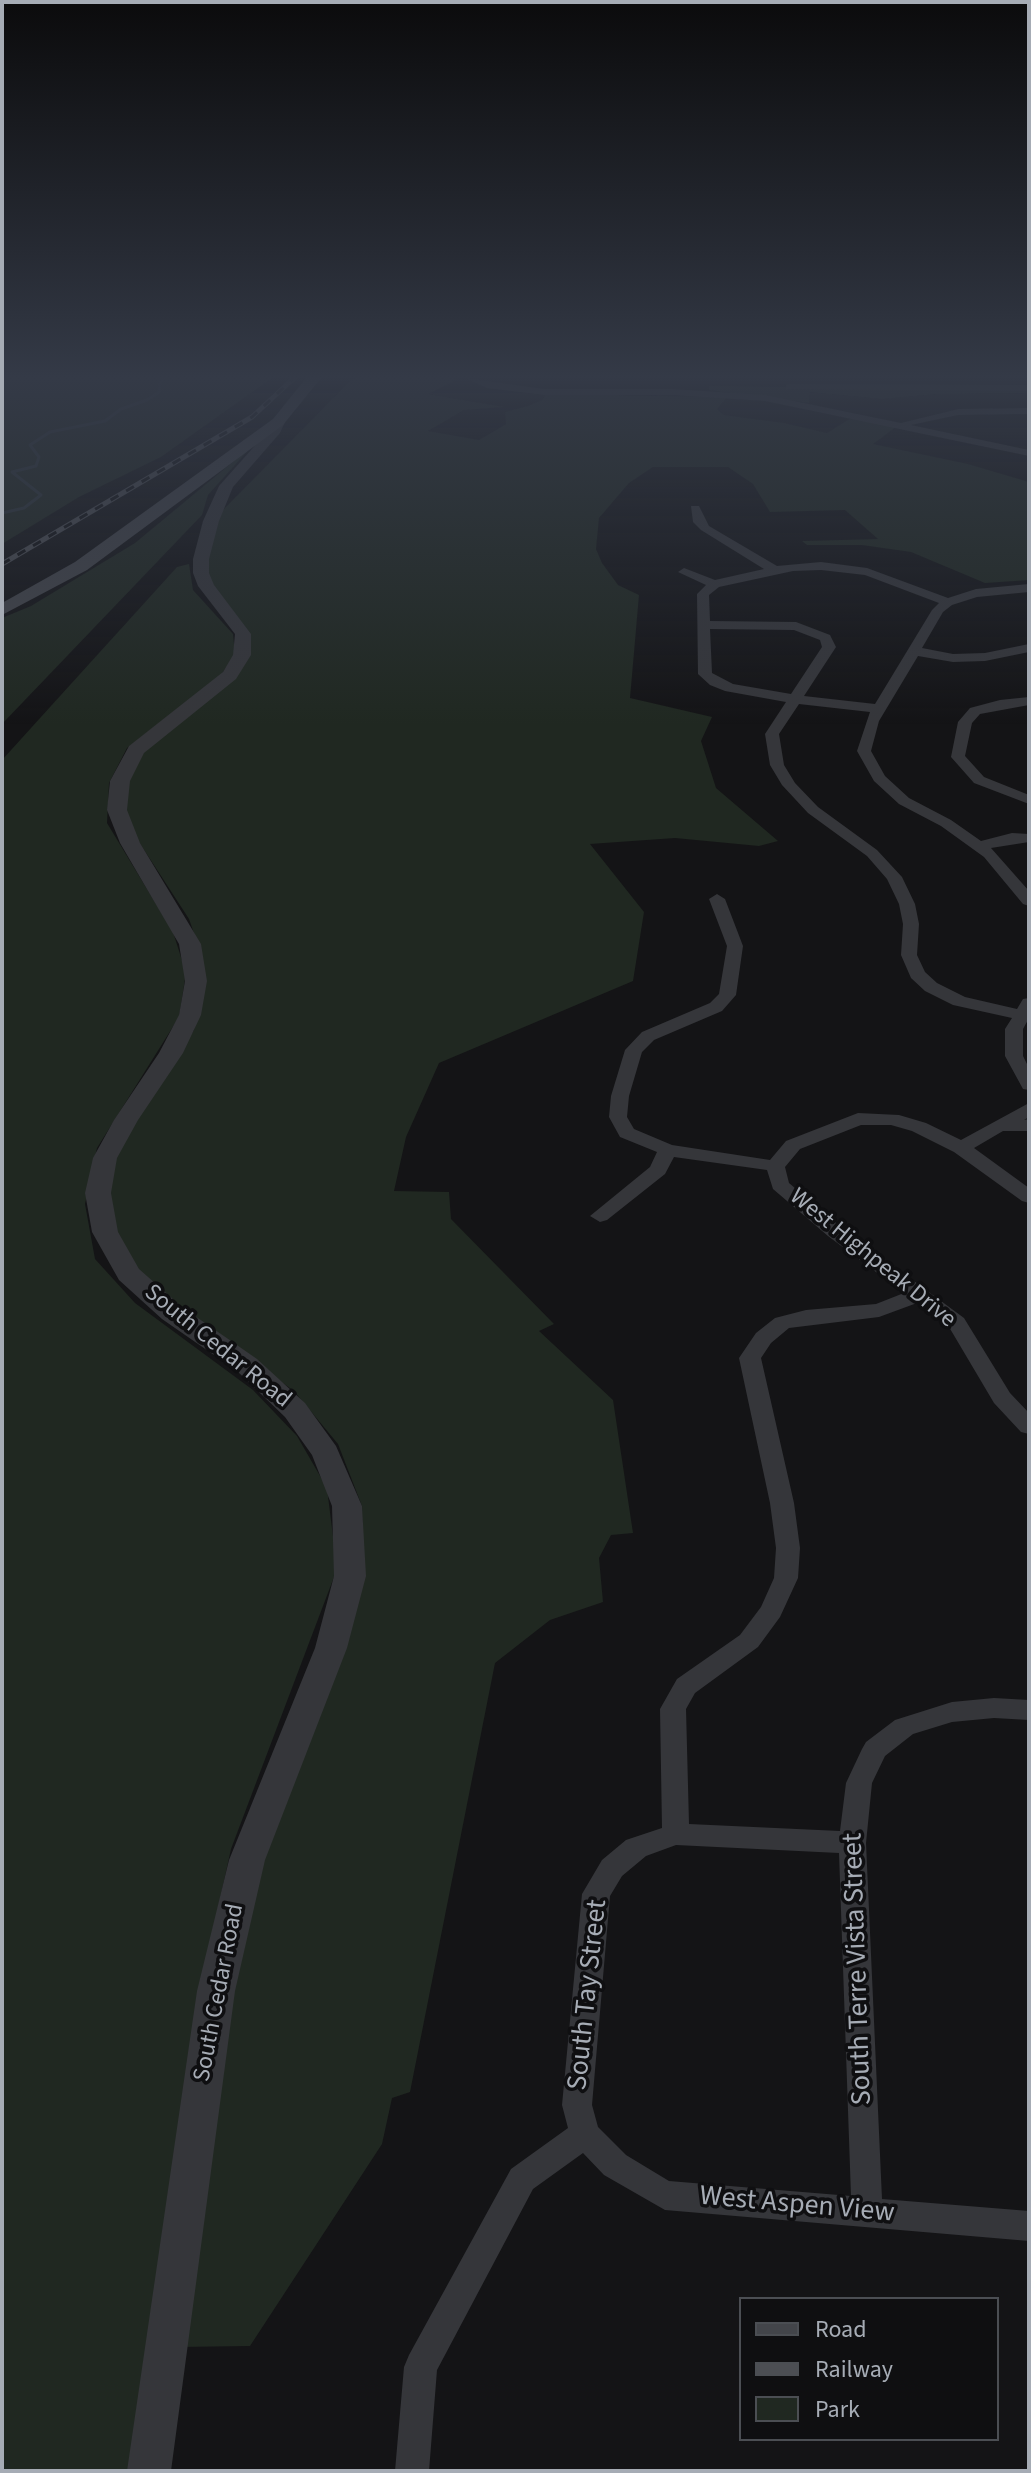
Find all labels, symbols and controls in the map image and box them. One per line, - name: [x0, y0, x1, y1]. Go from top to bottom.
- street label: West Highpeak Drive: [783, 1183, 961, 1335]
- street label: South Cedar Road: [138, 1279, 296, 1415]
- street label: South Terre Vista Street: [837, 1832, 881, 2106]
- street label: South Tay Street: [562, 1898, 616, 2092]
- street label: South Cedar Road: [189, 1902, 251, 2084]
- street label: West Aspen View: [698, 2181, 896, 2231]
- legend: [739, 2297, 999, 2441]
- text: Road: [815, 2312, 867, 2347]
- text: Railway: [815, 2352, 893, 2387]
- text: Park: [815, 2392, 860, 2427]

